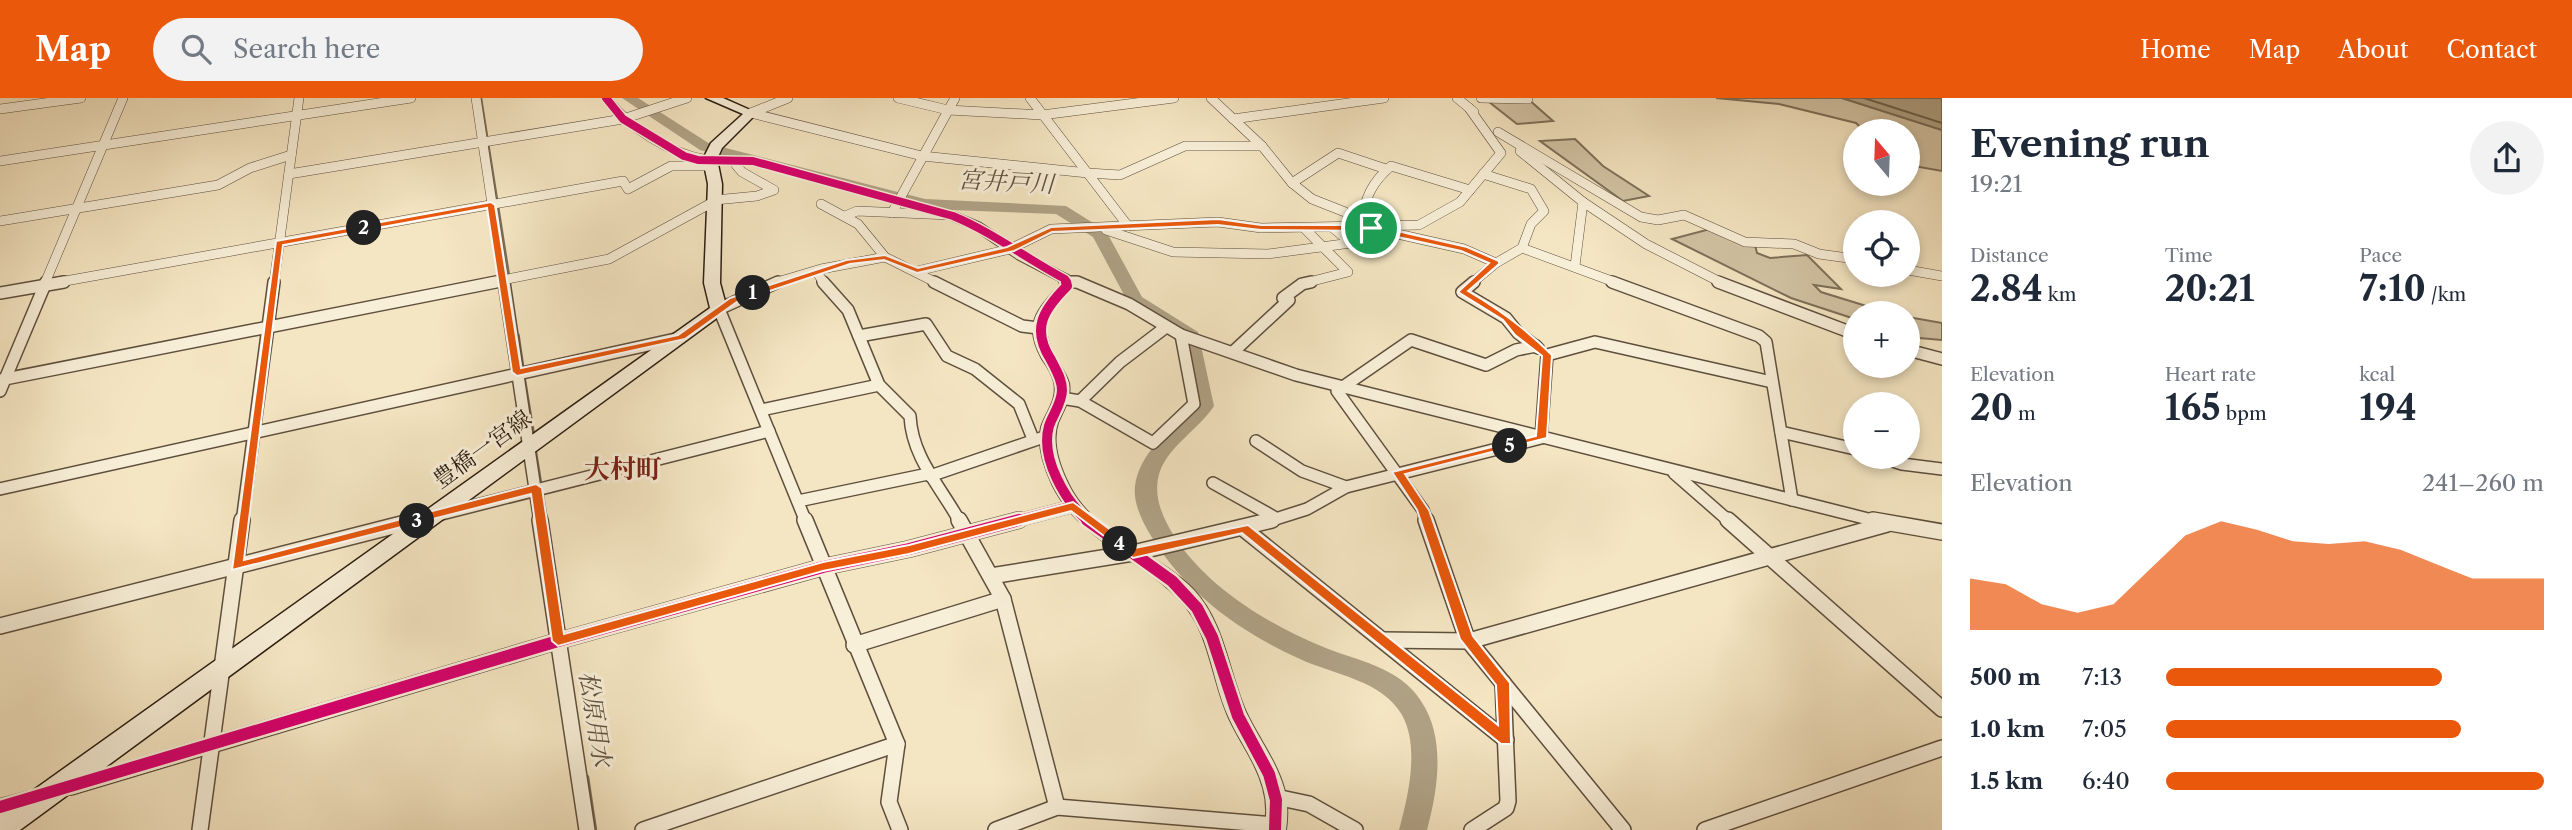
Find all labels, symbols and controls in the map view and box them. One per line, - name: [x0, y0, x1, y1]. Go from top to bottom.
- search box: [153, 18, 643, 81]
- text: Map: [35, 29, 111, 70]
- icon: search: [177, 30, 215, 68]
- text: Search here: [233, 33, 380, 65]
- text: Home: [2140, 35, 2211, 64]
- text: Map: [2249, 35, 2300, 64]
- text: About: [2338, 35, 2409, 64]
- text: Contact: [2447, 35, 2537, 64]
- north arrow: [1843, 119, 1920, 196]
- map controls: [1843, 119, 1920, 469]
- text: Evening run: [1970, 120, 2210, 167]
- button: share: [2470, 121, 2544, 195]
- water label: 宮井戸川: [957, 165, 1058, 199]
- text: 19:21: [1970, 170, 2023, 198]
- pin: [1341, 198, 1401, 258]
- icon: arrive: [1352, 209, 1390, 247]
- button: locate: [1843, 210, 1920, 287]
- pin: 2: [346, 211, 382, 246]
- text: 2: [358, 216, 369, 239]
- text: Distance: [1970, 244, 2049, 267]
- text: Time: [2165, 244, 2213, 267]
- text: Pace: [2359, 244, 2402, 267]
- text: 2.84: [1970, 267, 2043, 310]
- text: 20:21: [2165, 267, 2254, 310]
- text: 7:10: [2359, 267, 2426, 310]
- pin: 1: [736, 276, 770, 310]
- text: 1: [748, 281, 757, 304]
- text: km: [2043, 283, 2076, 306]
- text: /km: [2426, 283, 2466, 306]
- button: +: [1843, 301, 1920, 378]
- text: Elevation: [1970, 363, 2055, 386]
- text: Heart rate: [2165, 363, 2256, 386]
- text: kcal: [2359, 363, 2395, 386]
- text: 20: [1970, 386, 2013, 429]
- text: 165: [2165, 386, 2221, 429]
- text: 194: [2359, 386, 2417, 429]
- button: −: [1843, 392, 1920, 469]
- text: m: [2013, 402, 2036, 425]
- text: bpm: [2221, 402, 2267, 425]
- street label: 豊橋一宮線: [427, 404, 537, 494]
- pin: 5: [1492, 428, 1528, 464]
- text: 5: [1504, 434, 1515, 457]
- district label: 大村町: [584, 453, 662, 485]
- text: Elevation: [1970, 469, 2073, 497]
- text: 241–260 m: [2422, 469, 2544, 497]
- pin: 3: [400, 504, 434, 538]
- text: 3: [411, 509, 422, 532]
- pin: 4: [1102, 526, 1138, 562]
- text: 4: [1114, 532, 1125, 555]
- text: 500 m: [1970, 663, 2041, 691]
- text: 7:13: [2082, 663, 2122, 691]
- water label: 松原用水: [574, 669, 618, 771]
- text: 1.0 km: [1970, 715, 2045, 743]
- text: 7:05: [2082, 715, 2127, 743]
- text: 1.5 km: [1970, 767, 2043, 795]
- text: 6:40: [2082, 767, 2130, 795]

